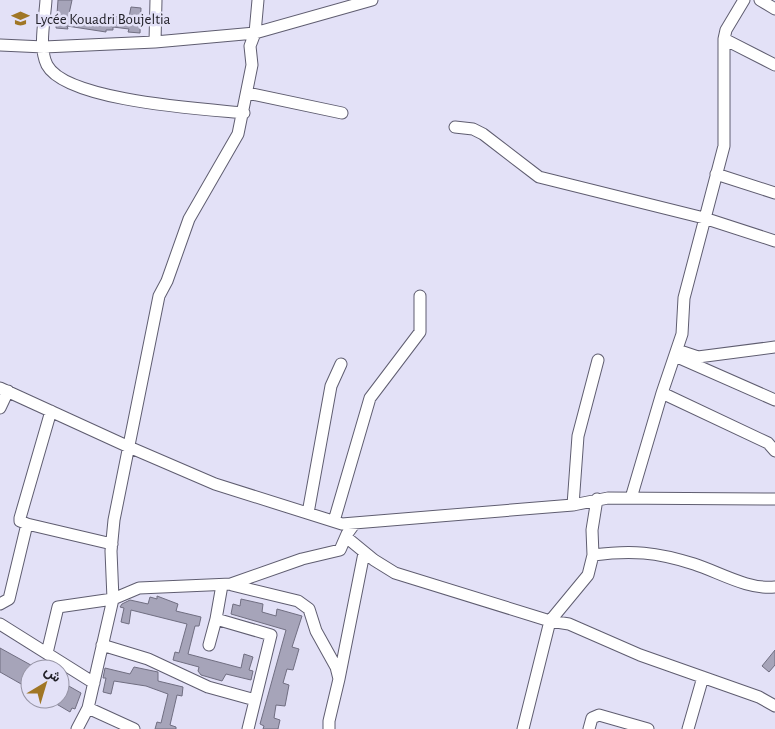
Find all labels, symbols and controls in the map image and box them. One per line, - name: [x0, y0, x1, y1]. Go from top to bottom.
- school or university icon: Lycée Kouadri Boujeltia: [11, 9, 31, 29]
- place label: Lycée Kouadri Boujeltia: [35, 12, 171, 27]
- north arrow: [20, 659, 70, 709]
- text: ش: [41, 664, 63, 686]

